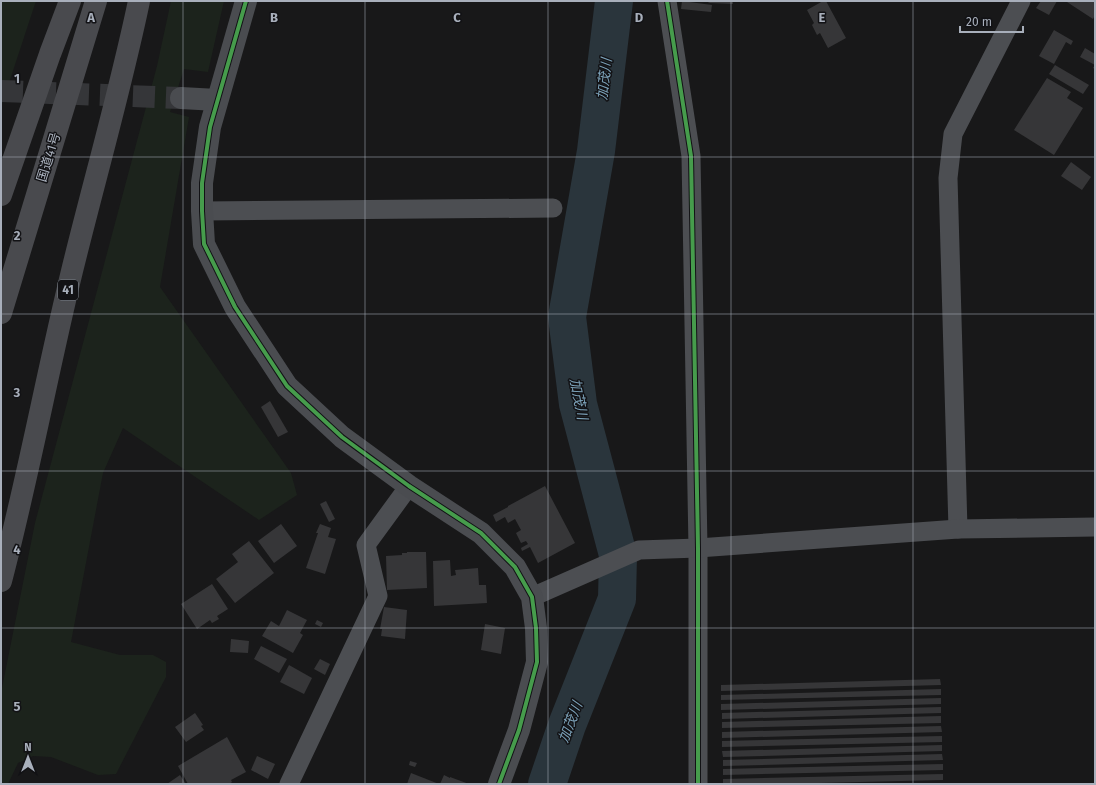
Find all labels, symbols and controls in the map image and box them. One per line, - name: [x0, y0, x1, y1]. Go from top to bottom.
- scale bar: [960, 8, 1023, 34]
- text: A: [86, 10, 95, 25]
- text: B: [270, 10, 278, 25]
- text: C: [453, 10, 461, 25]
- text: D: [635, 10, 644, 25]
- text: E: [819, 10, 826, 25]
- text: 20 m: [966, 15, 992, 29]
- water label: 加茂川: [594, 55, 616, 101]
- text: 1: [14, 71, 20, 86]
- street label: 国道41号: [34, 131, 63, 184]
- text: 2: [14, 228, 21, 243]
- road number: 41: [58, 280, 78, 300]
- water label: 加茂川: [566, 377, 591, 423]
- text: 3: [13, 385, 21, 400]
- text: 4: [13, 542, 21, 557]
- water label: 加茂川: [555, 698, 587, 745]
- text: 5: [14, 699, 21, 714]
- north arrow: [8, 737, 48, 777]
- text: N: [24, 741, 32, 754]

